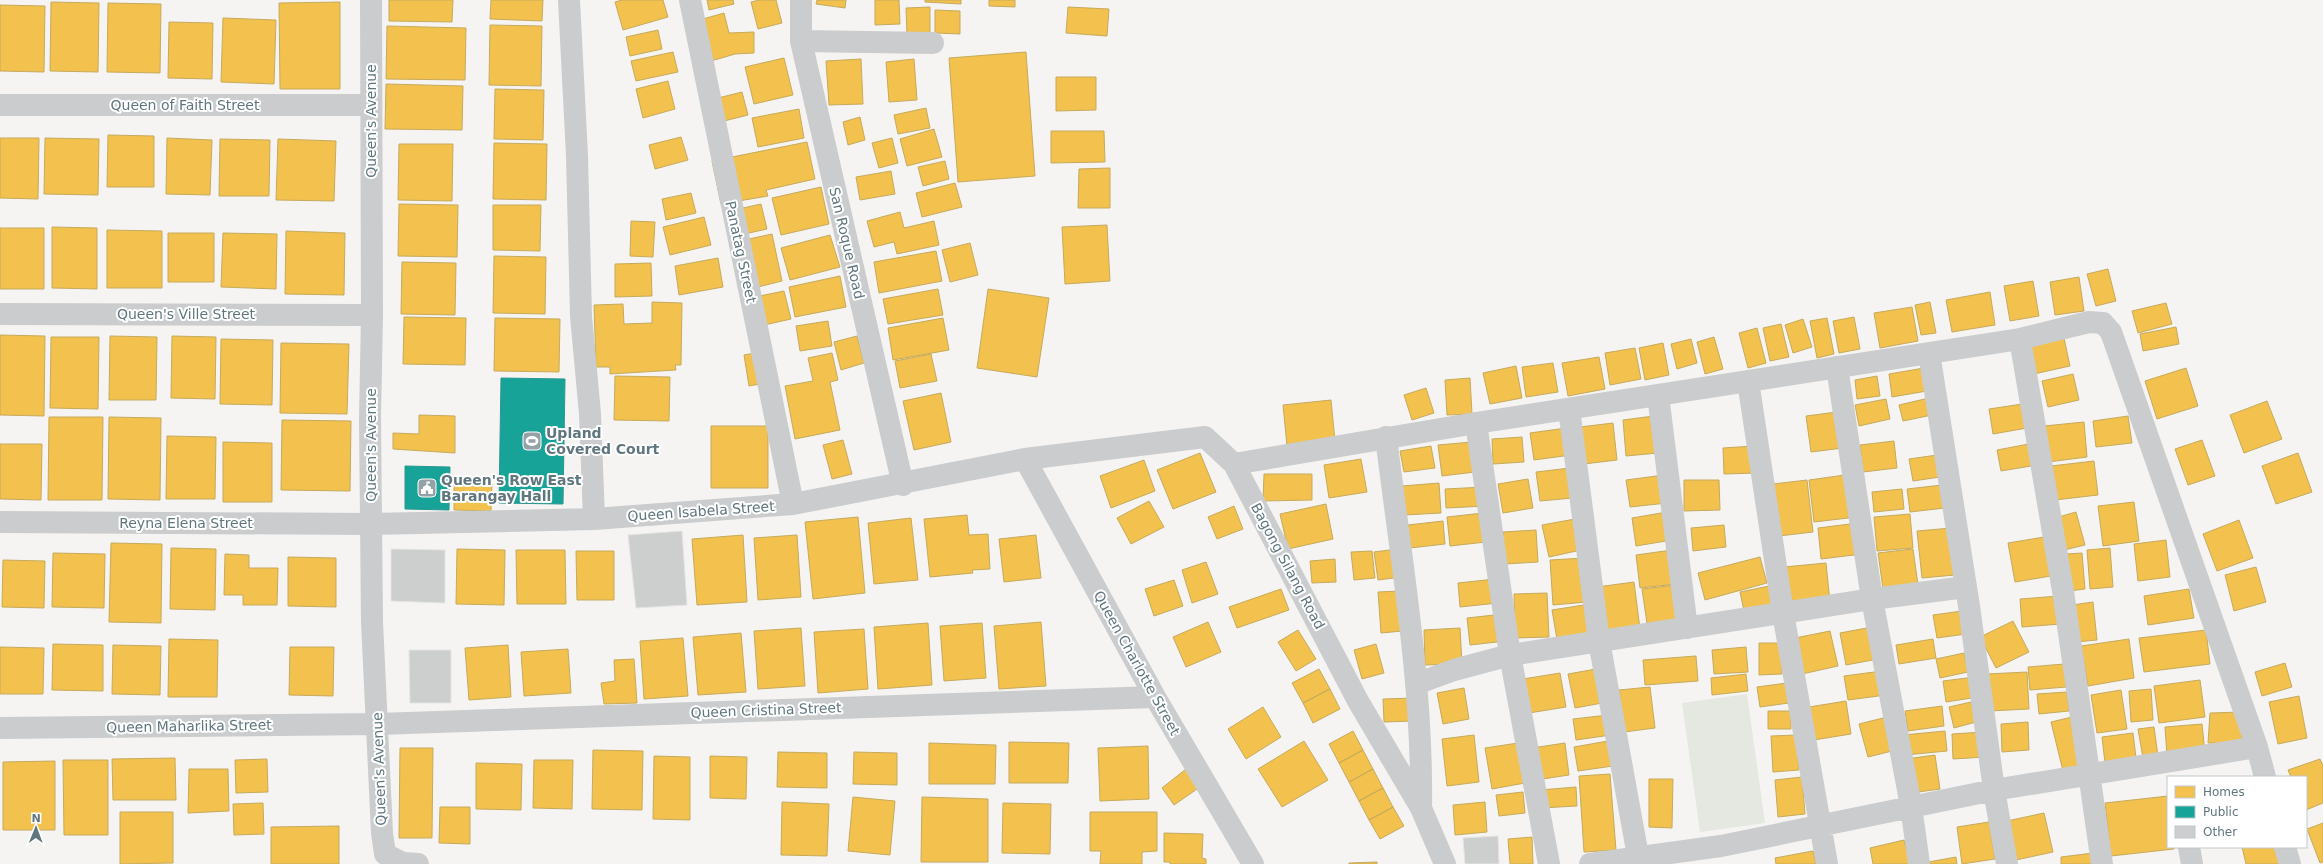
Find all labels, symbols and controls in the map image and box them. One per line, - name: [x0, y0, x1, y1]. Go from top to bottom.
- street label: Queen's Avenue: [363, 64, 379, 178]
- street label: Queen of Faith Street: [111, 97, 260, 113]
- street label: San Roque Road: [826, 185, 868, 301]
- street label: Panatag Street: [722, 200, 760, 305]
- street label: Queen's Ville Street: [117, 306, 256, 322]
- street label: Queen's Avenue: [363, 388, 379, 502]
- place label: Upland Covered Court: [546, 425, 660, 457]
- sports icon: Upland Covered Court: [521, 430, 543, 452]
- place label: Queen's Row East Barangay Hall: [441, 472, 582, 504]
- public building icon: Queen's Row East Barangay Hall: [416, 477, 438, 499]
- street label: Queen Isabela Street: [627, 498, 776, 524]
- street label: Bagong Silang Road: [1248, 500, 1328, 632]
- street label: Reyna Elena Street: [119, 515, 253, 531]
- street label: Queen Charlotte Street: [1091, 588, 1184, 738]
- street label: Queen Cristina Street: [690, 699, 842, 721]
- street label: Queen's Avenue: [369, 712, 389, 826]
- street label: Queen Maharlika Street: [106, 717, 272, 735]
- legend: [2167, 776, 2307, 848]
- text: Homes: [2203, 785, 2245, 799]
- text: Public: [2203, 805, 2239, 819]
- north arrow: [16, 808, 56, 848]
- text: N: [31, 812, 41, 825]
- text: Other: [2203, 825, 2237, 839]

